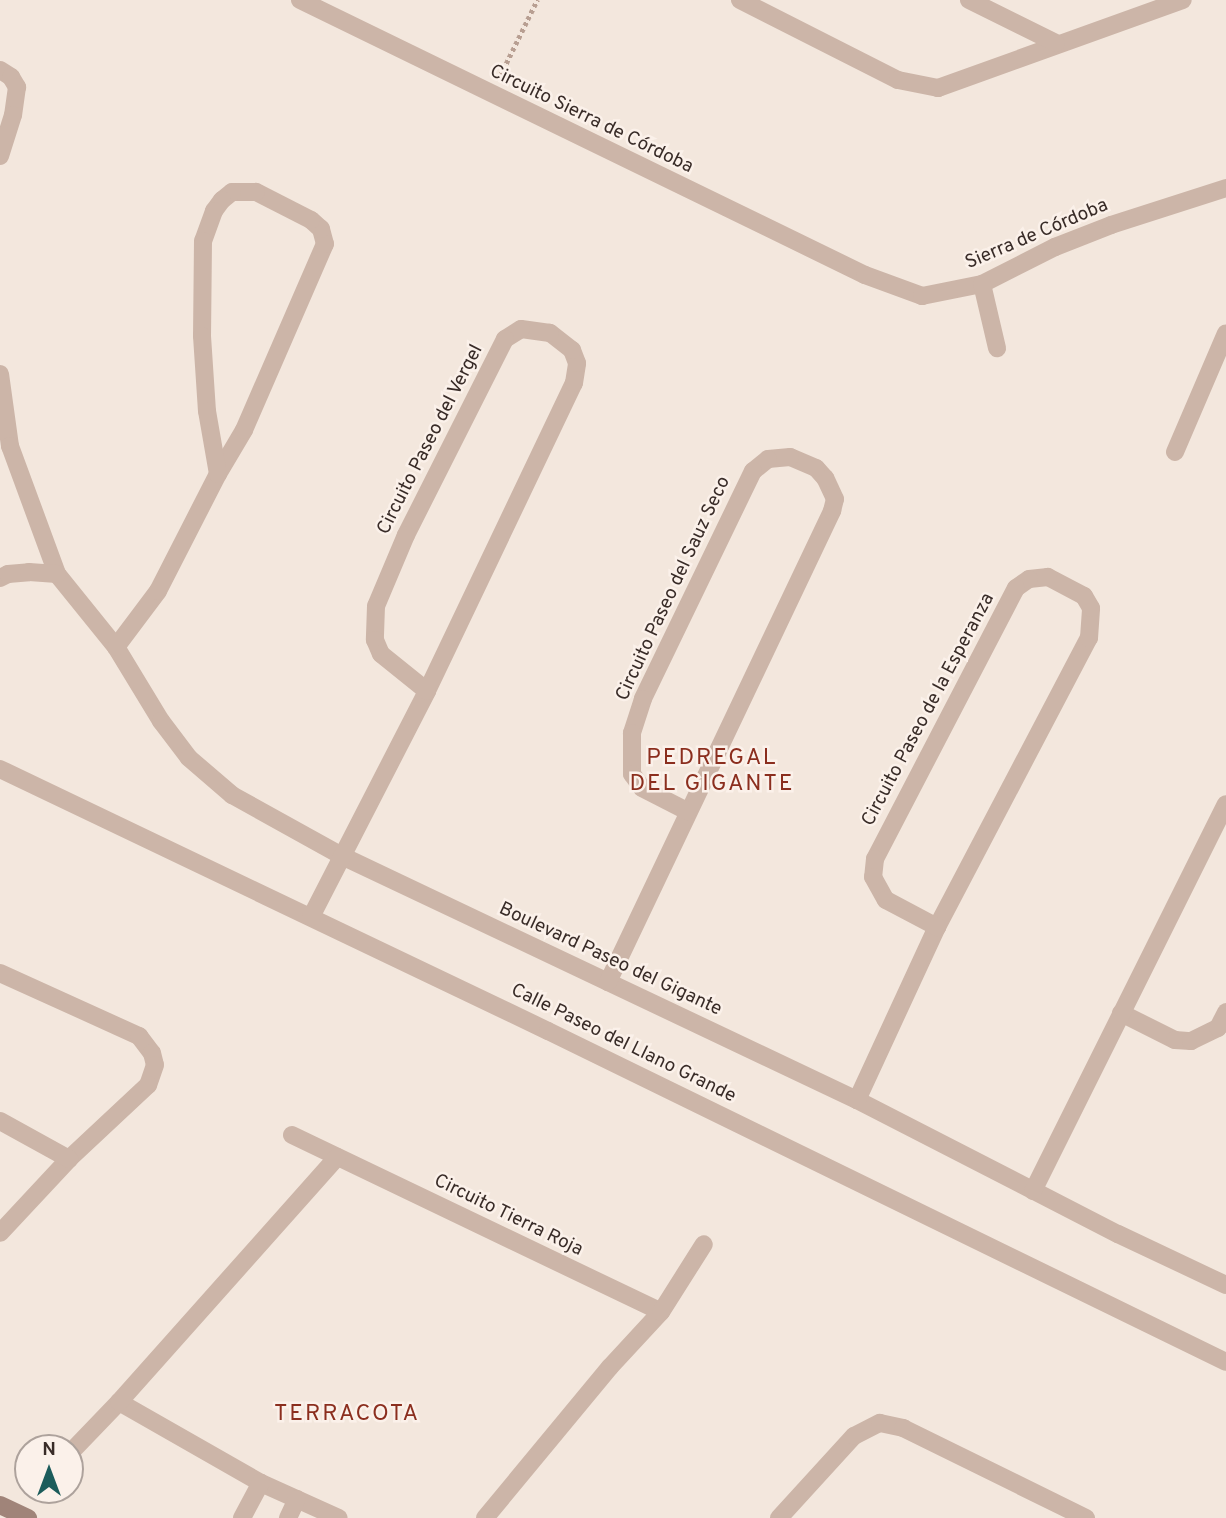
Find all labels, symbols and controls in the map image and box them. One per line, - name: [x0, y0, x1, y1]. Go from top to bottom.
- street label: Circuito Sierra de Córdoba: [485, 61, 697, 179]
- street label: Sierra de Córdoba: [962, 195, 1112, 275]
- street label: Circuito Paseo del Vergel: [373, 341, 489, 539]
- street label: Circuito Paseo del Sauz Seco: [612, 473, 736, 705]
- street label: Circuito Paseo de la Esperanza: [858, 590, 1000, 830]
- district label: PEDREGAL DEL GIGANTE: [631, 745, 793, 799]
- street label: Boulevard Paseo del Gigante: [495, 898, 725, 1022]
- street label: Calle Paseo del Llano Grande: [507, 980, 739, 1108]
- street label: Circuito Tierra Roja: [429, 1170, 587, 1262]
- district label: TERRACOTA: [275, 1401, 419, 1429]
- north arrow: [14, 1434, 84, 1504]
- text: N: [42, 1438, 56, 1462]

